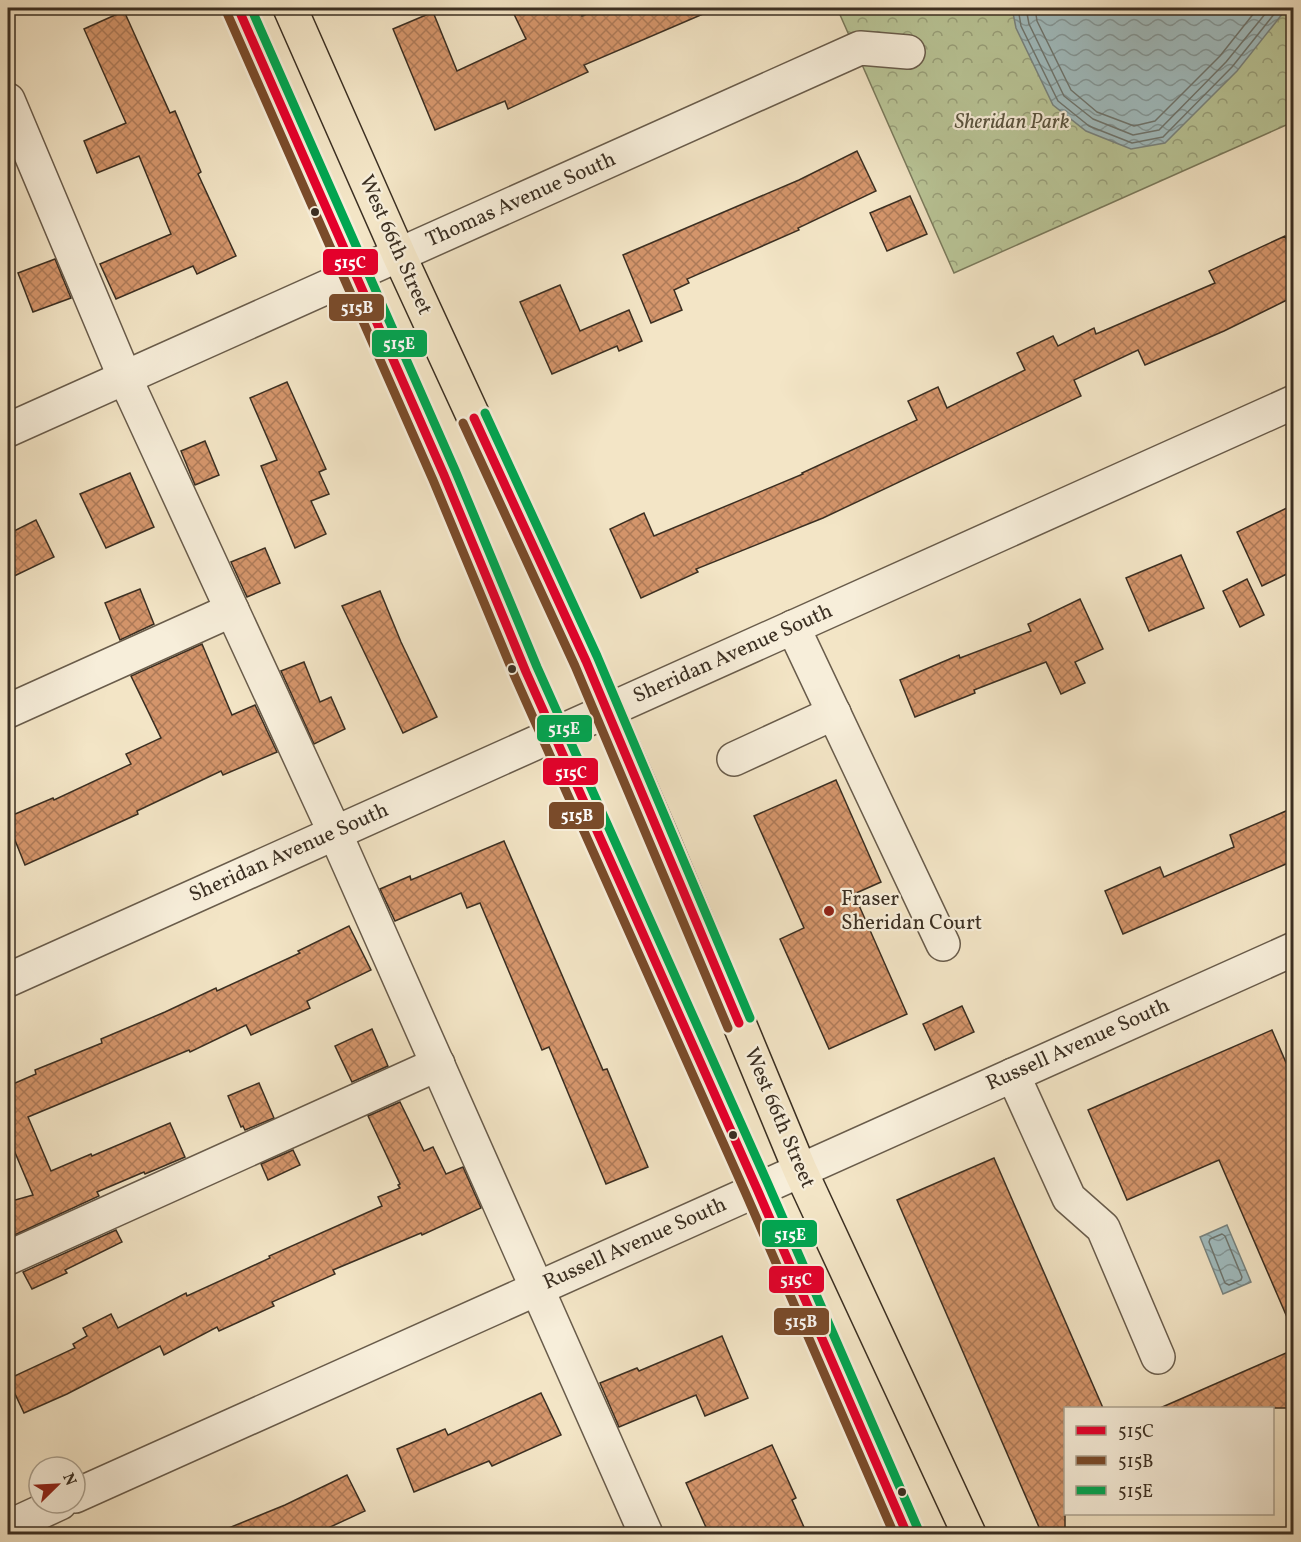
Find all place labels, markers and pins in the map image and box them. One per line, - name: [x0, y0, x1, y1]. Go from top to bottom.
- unlabelled marker: [309, 206, 321, 218]
- unlabelled marker: [506, 663, 518, 675]
- place label: Fraser Sheridan Court: [841, 885, 982, 938]
- marker: Fraser Sheridan Court: [822, 904, 836, 918]
- unlabelled marker: [727, 1129, 739, 1141]
- unlabelled marker: [896, 1486, 908, 1498]

